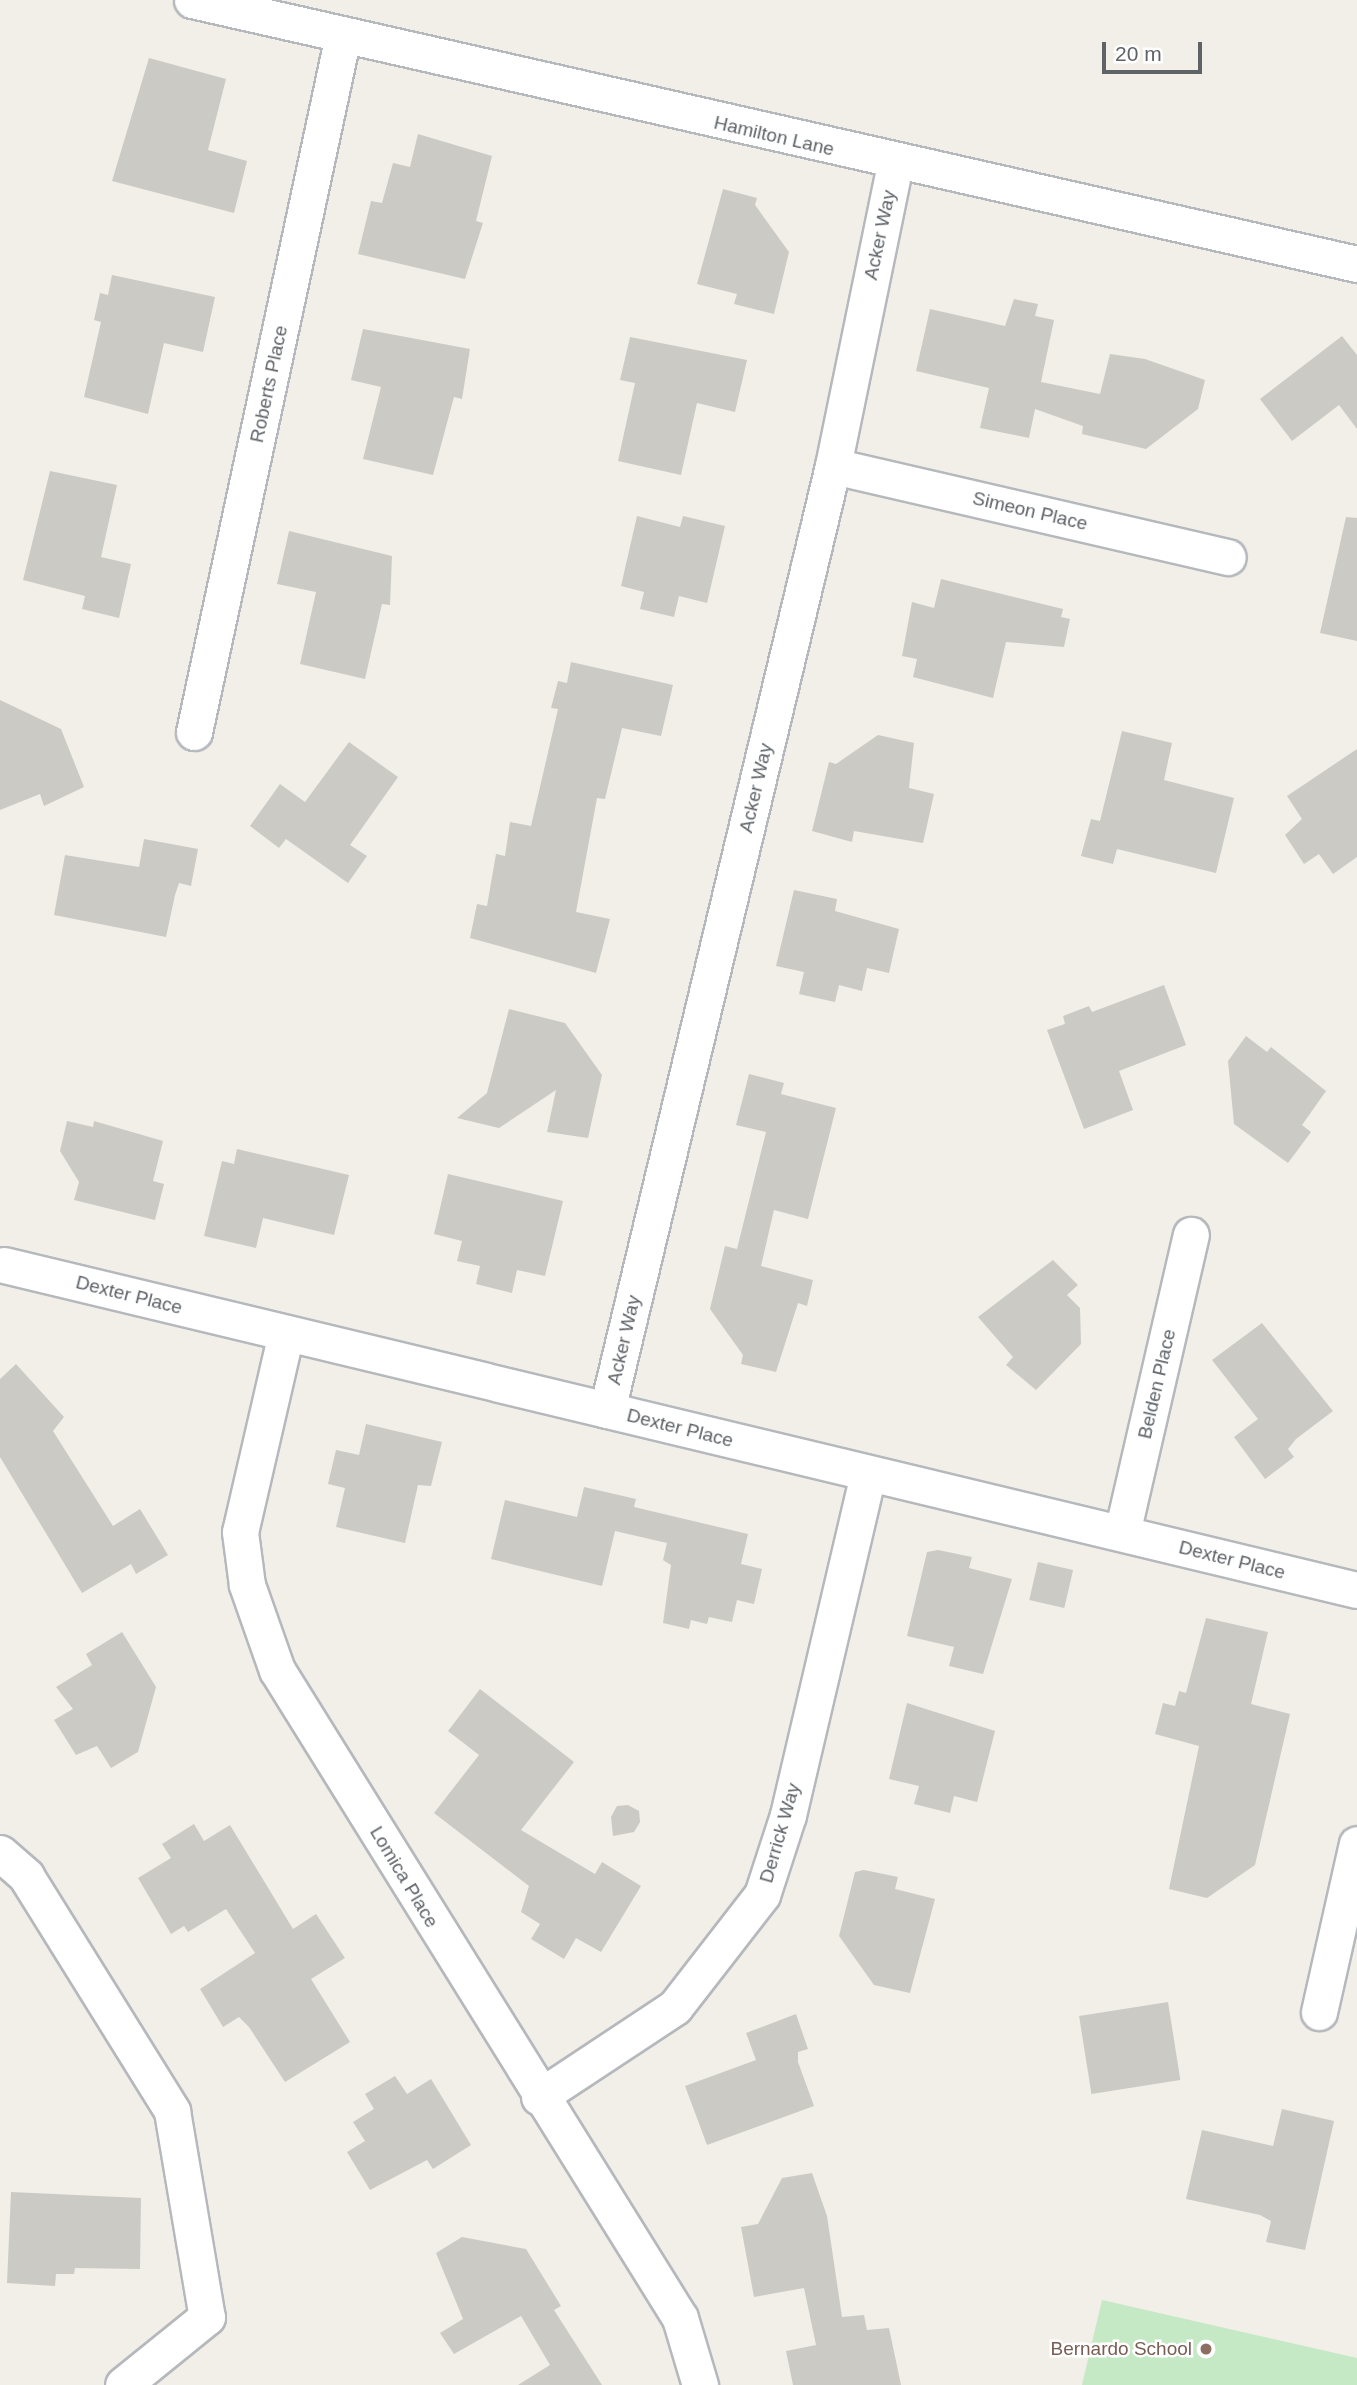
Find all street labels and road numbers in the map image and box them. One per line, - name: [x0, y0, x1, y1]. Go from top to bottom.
- street label: Hamilton Lane: [712, 111, 836, 161]
- street label: Acker Way: [859, 188, 901, 282]
- street label: Roberts Place: [245, 323, 293, 445]
- street label: Simeon Place: [970, 487, 1090, 535]
- street label: Acker Way: [735, 741, 777, 835]
- street label: Dexter Place: [73, 1271, 185, 1319]
- street label: Acker Way: [603, 1293, 645, 1387]
- street label: Belden Place: [1133, 1327, 1181, 1441]
- street label: Dexter Place: [624, 1404, 736, 1452]
- street label: Dexter Place: [1176, 1536, 1288, 1584]
- street label: Derrick Way: [755, 1780, 805, 1886]
- street label: Lomica Place: [365, 1822, 443, 1932]

